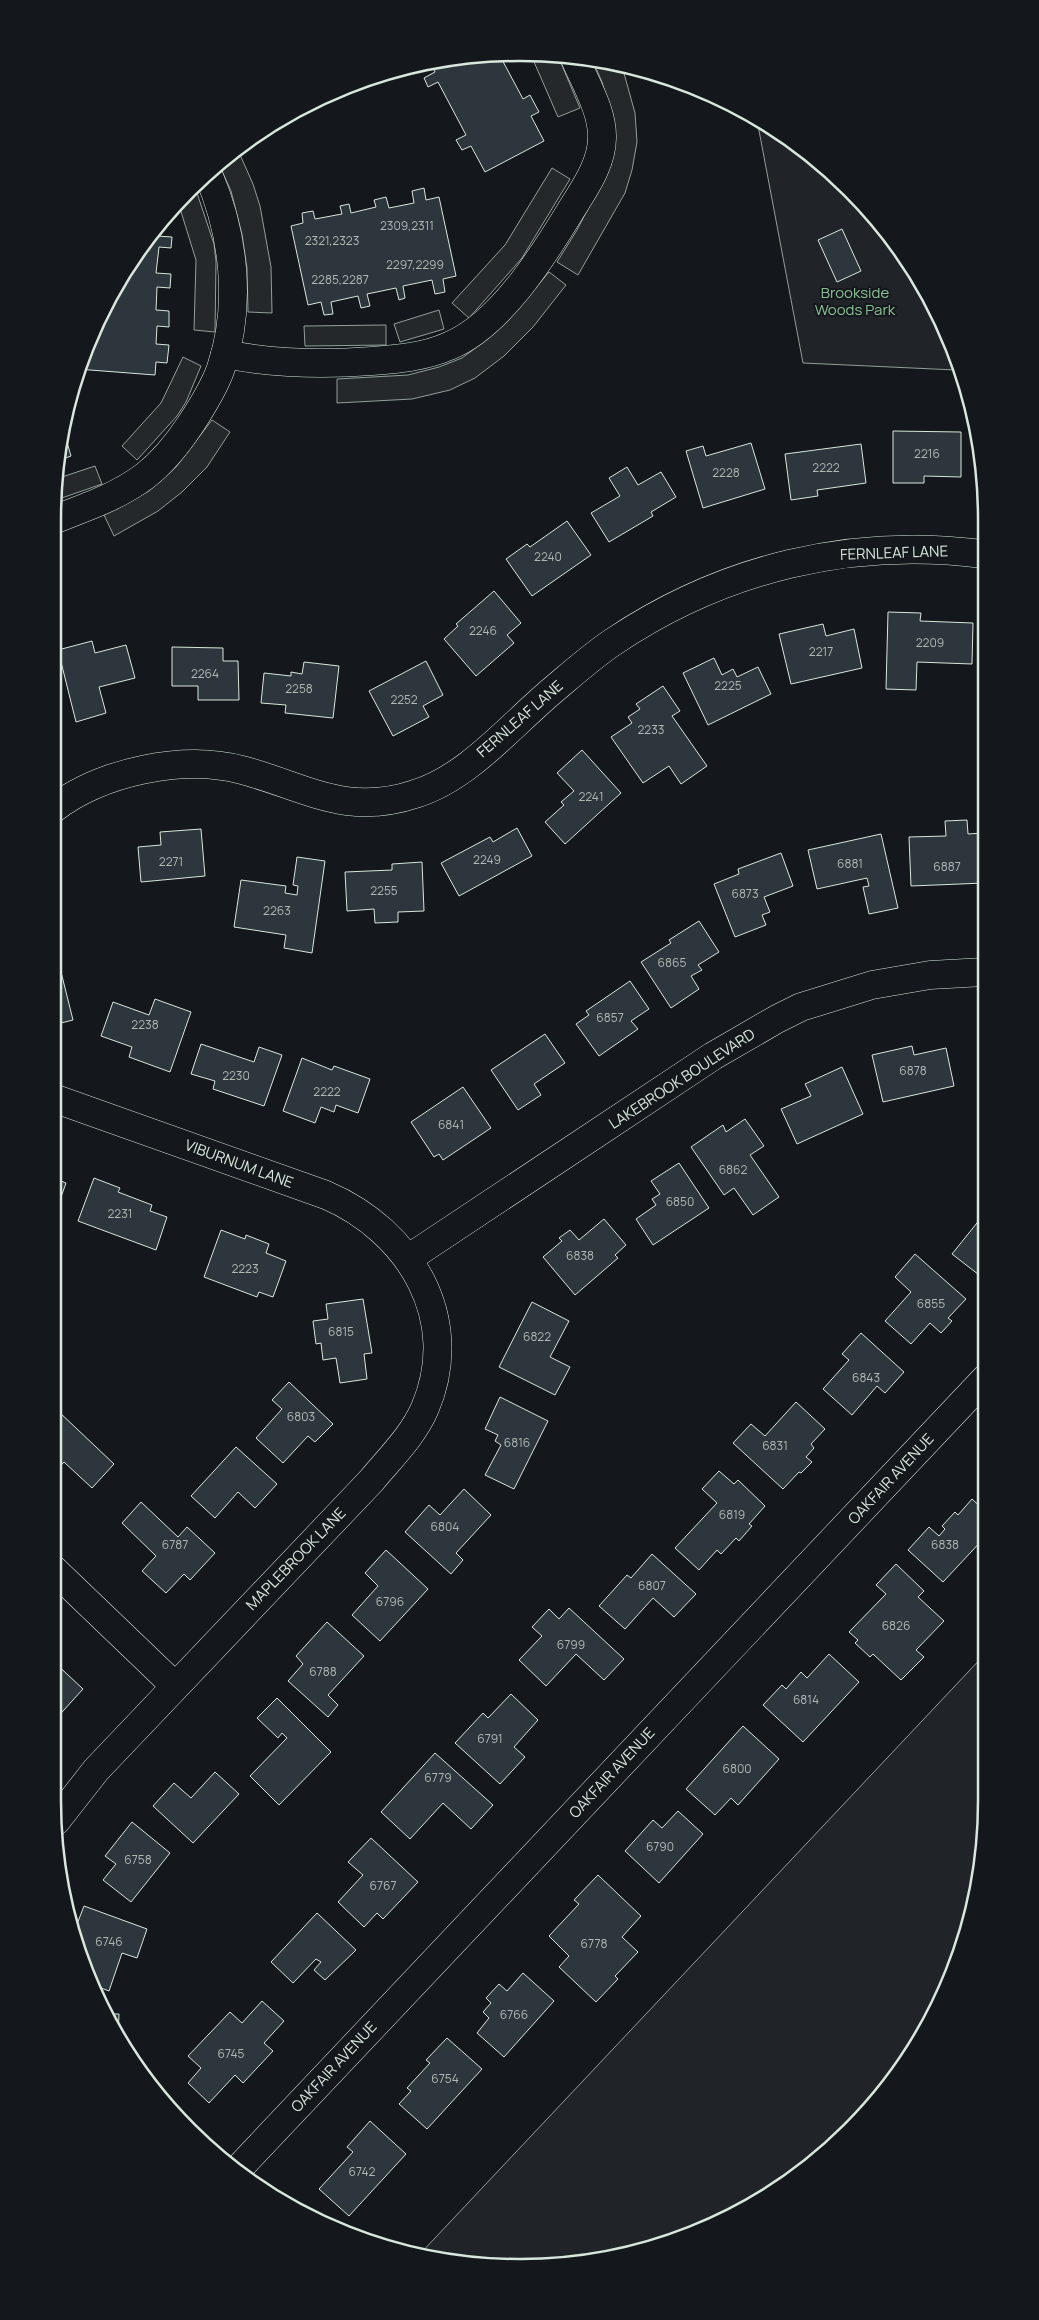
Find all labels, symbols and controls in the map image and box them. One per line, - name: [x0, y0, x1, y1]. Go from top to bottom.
- house number: 2309,2311: [380, 217, 434, 234]
- house number: 2321,2323: [305, 232, 359, 249]
- house number: 2297,2299: [386, 256, 444, 273]
- house number: 2285,2287: [311, 271, 369, 288]
- park label: Brookside Woods Park: [815, 282, 896, 320]
- house number: 2216: [914, 445, 940, 462]
- house number: 2222: [812, 459, 840, 476]
- house number: 2228: [712, 464, 740, 481]
- street label: FERNLEAF LANE: [840, 540, 948, 565]
- house number: 2240: [534, 548, 562, 565]
- house number: 2246: [469, 622, 497, 639]
- house number: 2209: [916, 634, 944, 651]
- house number: 2217: [809, 643, 833, 660]
- house number: 2264: [191, 665, 219, 682]
- street label: FERNLEAF LANE: [472, 675, 567, 762]
- house number: 2225: [714, 677, 742, 694]
- house number: 2258: [285, 680, 313, 697]
- house number: 2252: [390, 691, 418, 708]
- house number: 2233: [638, 721, 664, 738]
- house number: 2241: [578, 788, 604, 805]
- house number: 2249: [473, 851, 501, 868]
- house number: 2271: [159, 853, 183, 870]
- house number: 6881: [837, 855, 863, 872]
- house number: 6887: [933, 858, 961, 875]
- house number: 2255: [370, 882, 398, 899]
- house number: 6873: [731, 885, 759, 902]
- house number: 2263: [263, 902, 291, 919]
- house number: 6865: [658, 954, 686, 971]
- house number: 6857: [596, 1009, 624, 1026]
- house number: 2238: [131, 1016, 159, 1033]
- street label: LAKEBROOK BOULEVARD: [605, 1023, 759, 1134]
- house number: 6878: [899, 1062, 927, 1079]
- house number: 2230: [222, 1067, 250, 1084]
- house number: 2222: [313, 1083, 341, 1100]
- house number: 6841: [438, 1116, 464, 1133]
- street label: VIBURNUM LANE: [182, 1134, 296, 1193]
- house number: 6862: [719, 1161, 748, 1178]
- house number: 6850: [666, 1193, 694, 1210]
- house number: 2231: [108, 1205, 133, 1222]
- house number: 6838: [566, 1247, 594, 1264]
- house number: 2223: [231, 1260, 259, 1277]
- house number: 6855: [917, 1295, 945, 1312]
- house number: 6815: [328, 1323, 354, 1340]
- house number: 6822: [523, 1328, 551, 1345]
- house number: 6843: [852, 1369, 880, 1386]
- house number: 6803: [287, 1408, 315, 1425]
- street label: OAKFAIR AVENUE: [843, 1429, 938, 1529]
- house number: 6816: [504, 1434, 530, 1451]
- house number: 6831: [762, 1437, 788, 1454]
- street label: MAPLEBROOK LANE: [241, 1503, 350, 1615]
- house number: 6819: [719, 1506, 745, 1523]
- house number: 6804: [431, 1518, 459, 1535]
- house number: 6787: [162, 1536, 188, 1553]
- house number: 6838: [931, 1536, 959, 1553]
- house number: 6807: [638, 1577, 666, 1594]
- house number: 6796: [376, 1593, 404, 1610]
- house number: 6826: [882, 1617, 910, 1634]
- house number: 6799: [557, 1636, 585, 1653]
- house number: 6788: [309, 1663, 337, 1680]
- house number: 6814: [793, 1691, 819, 1708]
- street label: OAKFAIR AVENUE: [564, 1723, 659, 1823]
- house number: 6791: [477, 1730, 503, 1747]
- house number: 6800: [722, 1760, 752, 1777]
- house number: 6779: [424, 1769, 452, 1786]
- house number: 6790: [646, 1838, 674, 1855]
- house number: 6758: [124, 1851, 152, 1868]
- house number: 6767: [370, 1877, 396, 1894]
- house number: 6746: [95, 1933, 123, 1950]
- house number: 6778: [581, 1935, 607, 1952]
- house number: 6766: [500, 2006, 528, 2023]
- street label: OAKFAIR AVENUE: [286, 2017, 381, 2117]
- house number: 6745: [218, 2045, 245, 2062]
- house number: 6754: [431, 2070, 459, 2087]
- house number: 6742: [349, 2163, 376, 2180]

